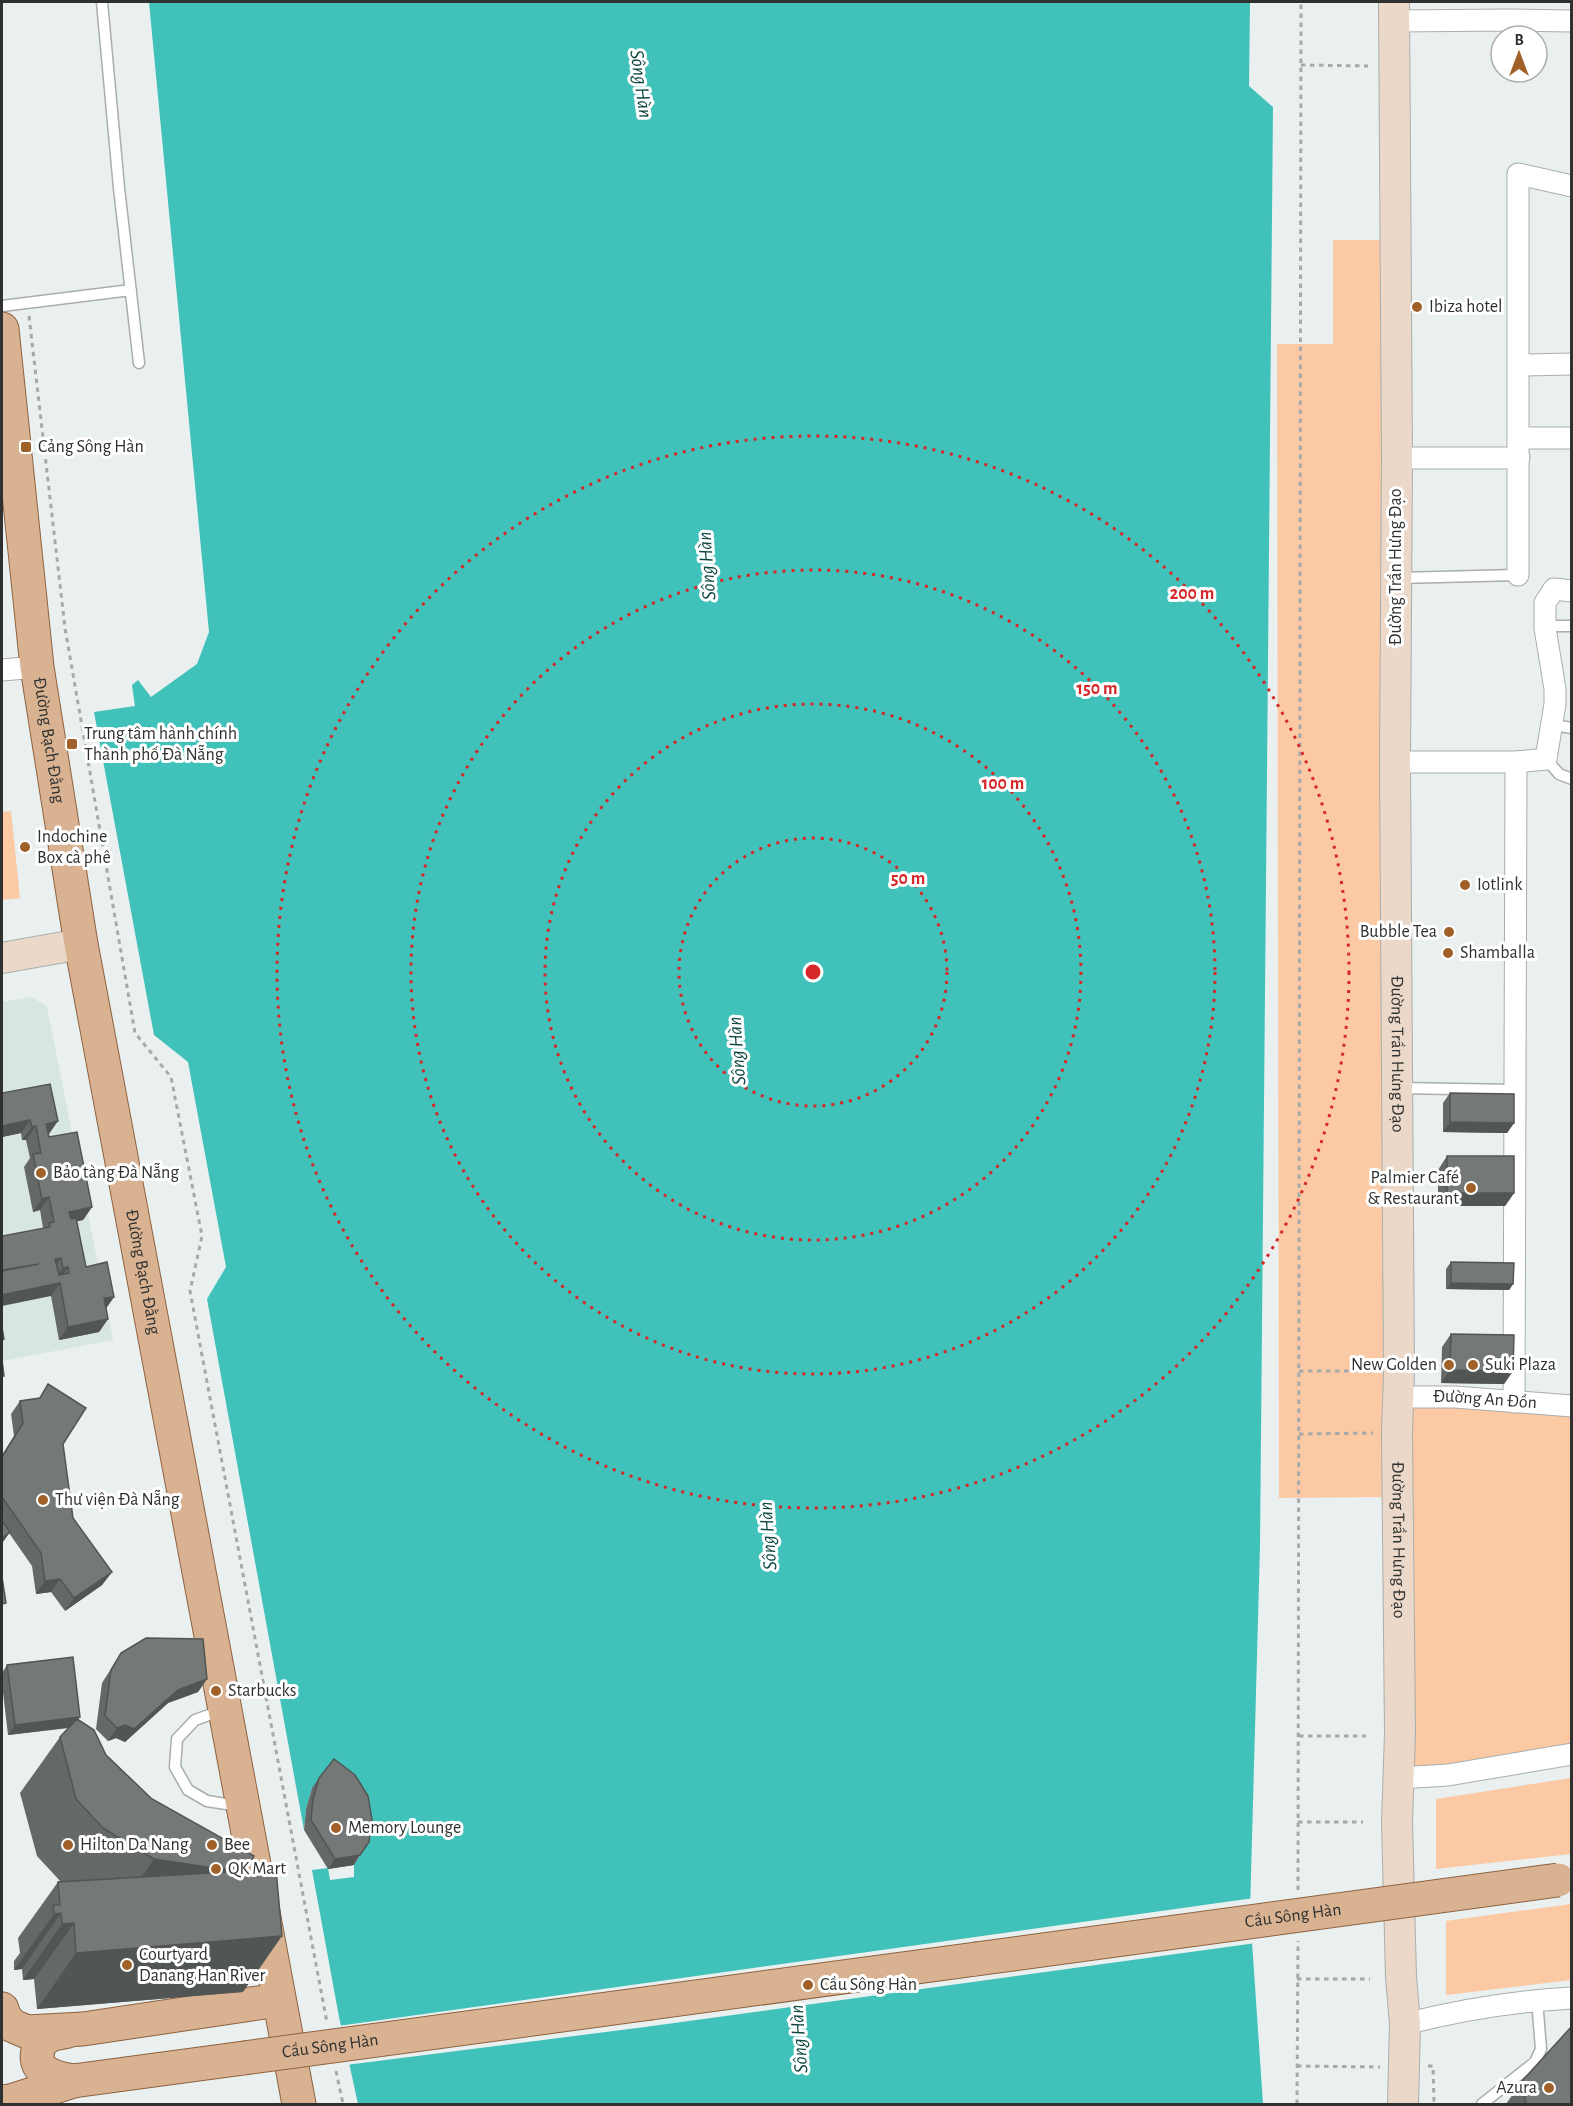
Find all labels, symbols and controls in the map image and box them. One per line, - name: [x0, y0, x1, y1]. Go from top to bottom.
- north arrow: [1489, 24, 1549, 84]
- text: B: [1514, 32, 1524, 48]
- water label: Sông Hàn: [626, 49, 656, 119]
- place label: Ibiza hotel: [1429, 298, 1503, 316]
- marker: Ibiza hotel: [1410, 300, 1424, 314]
- place label: Cảng Sông Hàn: [38, 438, 144, 456]
- marker: Cảng Sông Hàn: [19, 440, 33, 454]
- street label: Đường Trần Hưng Đạo: [1386, 488, 1405, 646]
- water label: Sông Hàn: [695, 531, 719, 601]
- text: 200 m: [1170, 585, 1214, 603]
- street label: Đường Bạch Đằng: [30, 676, 68, 805]
- text: 150 m: [1077, 680, 1117, 698]
- place label: Trung tâm hành chính Thành phố Đà Nẵng: [84, 725, 237, 764]
- marker: Trung tâm hành chính Thành phố Đà Nẵng: [65, 737, 79, 751]
- text: 100 m: [982, 775, 1024, 793]
- place label: Indochine Box cà phê: [37, 828, 111, 867]
- marker: Indochine Box cà phê: [18, 840, 32, 854]
- text: 50 m: [891, 870, 925, 888]
- place label: Iotlink: [1477, 876, 1523, 894]
- marker: Iotlink: [1458, 878, 1472, 892]
- place label: Bubble Tea: [1360, 923, 1437, 941]
- marker: Bubble Tea: [1442, 925, 1456, 939]
- place label: Shamballa: [1460, 944, 1535, 962]
- marker: Shamballa: [1441, 946, 1455, 960]
- centre of rings: [803, 962, 823, 982]
- street label: Đường Trần Hưng Đạo: [1387, 975, 1407, 1133]
- water label: Sông Hàn: [725, 1016, 749, 1086]
- place label: Bảo tàng Đà Nẵng: [53, 1162, 179, 1182]
- marker: Bảo tàng Đà Nẵng: [34, 1166, 48, 1180]
- place label: Palmier Café & Restaurant: [1367, 1169, 1459, 1208]
- marker: Palmier Café & Restaurant: [1464, 1181, 1478, 1195]
- street label: Đường Bạch Đằng: [122, 1208, 163, 1336]
- place label: New Golden: [1351, 1356, 1437, 1374]
- place label: Suki Plaza: [1485, 1356, 1556, 1374]
- marker: New Golden: [1442, 1358, 1456, 1372]
- marker: Suki Plaza: [1466, 1358, 1480, 1372]
- street label: Đường An Đồn: [1433, 1388, 1538, 1412]
- street label: Đường Trần Hưng Đạo: [1388, 1461, 1408, 1619]
- place label: Thư viện Đà Nẵng: [55, 1489, 180, 1509]
- marker: Thư viện Đà Nẵng: [36, 1493, 50, 1507]
- water label: Sông Hàn: [756, 1501, 780, 1571]
- place label: Starbucks: [228, 1682, 296, 1700]
- marker: Starbucks: [209, 1684, 223, 1698]
- place label: Memory Lounge: [348, 1819, 461, 1837]
- marker: Memory Lounge: [329, 1821, 343, 1835]
- place label: Hilton Da Nang: [80, 1836, 189, 1854]
- place label: Bee: [224, 1836, 250, 1854]
- marker: Hilton Da Nang: [61, 1838, 75, 1852]
- marker: Bee: [205, 1838, 219, 1852]
- place label: QK Mart: [228, 1860, 286, 1878]
- marker: QK Mart: [209, 1862, 223, 1876]
- street label: Cầu Sông Hàn: [1244, 1901, 1342, 1931]
- place label: Courtyard Danang Han River: [139, 1946, 266, 1985]
- marker: Courtyard Danang Han River: [120, 1958, 134, 1972]
- place label: Cầu Sông Hàn: [820, 1975, 917, 1994]
- marker: Cầu Sông Hàn: [801, 1978, 815, 1992]
- water label: Sông Hàn: [787, 2004, 811, 2074]
- street label: Cầu Sông Hàn: [281, 2031, 380, 2062]
- place label: Azura: [1496, 2079, 1537, 2097]
- marker: Azura: [1542, 2081, 1556, 2095]

